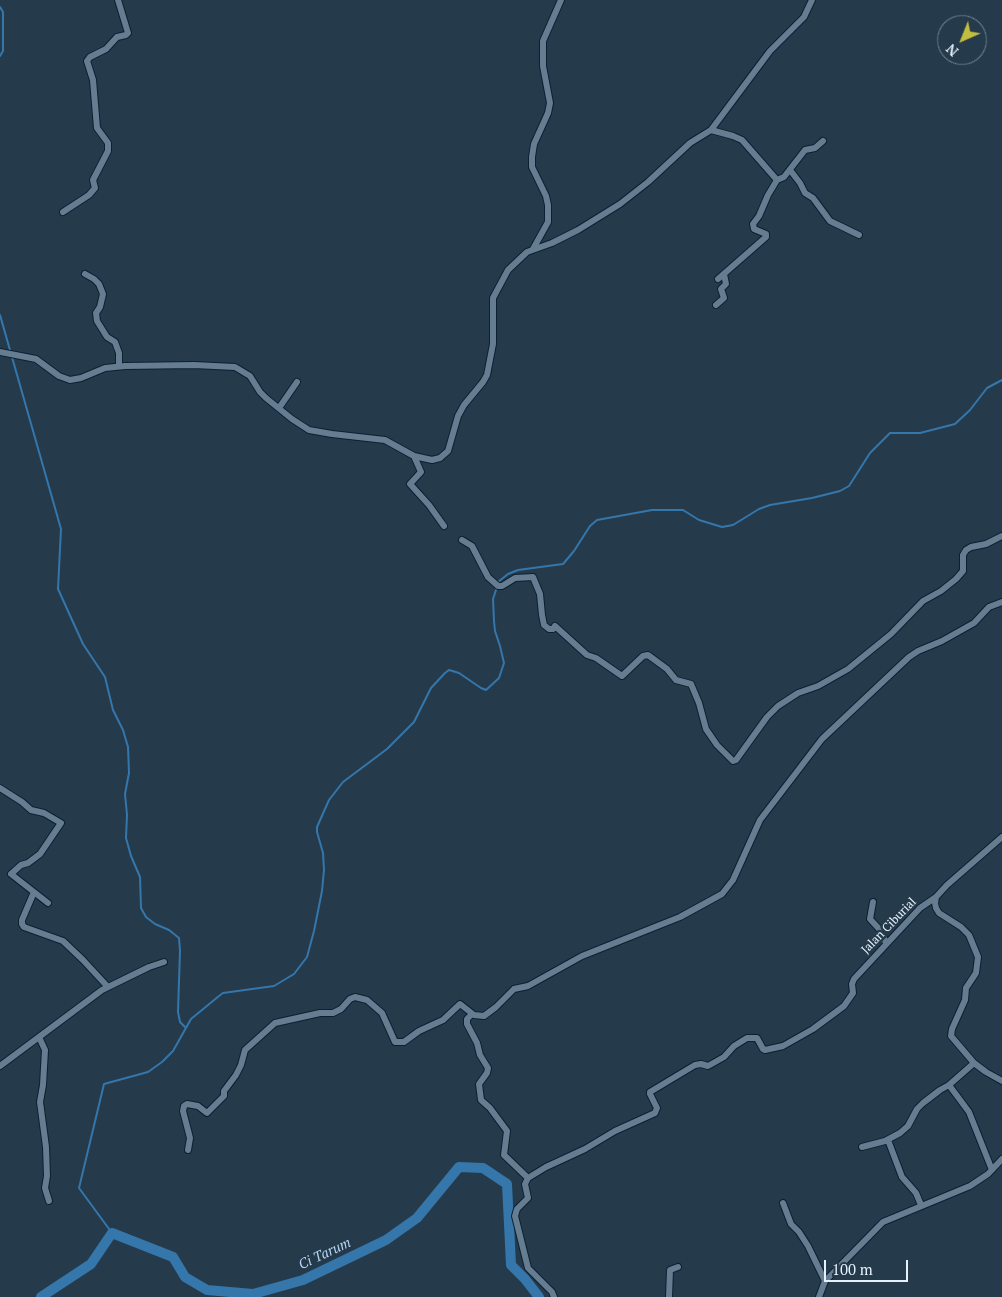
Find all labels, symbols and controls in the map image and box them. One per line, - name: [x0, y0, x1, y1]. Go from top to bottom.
- north arrow: [937, 15, 987, 65]
- text: N: [942, 40, 962, 61]
- street label: Jalan Ciburial: [859, 895, 919, 957]
- water label: Ci Tarum: [296, 1235, 354, 1273]
- scale bar: [827, 1250, 911, 1282]
- text: 100 m: [832, 1259, 873, 1279]

